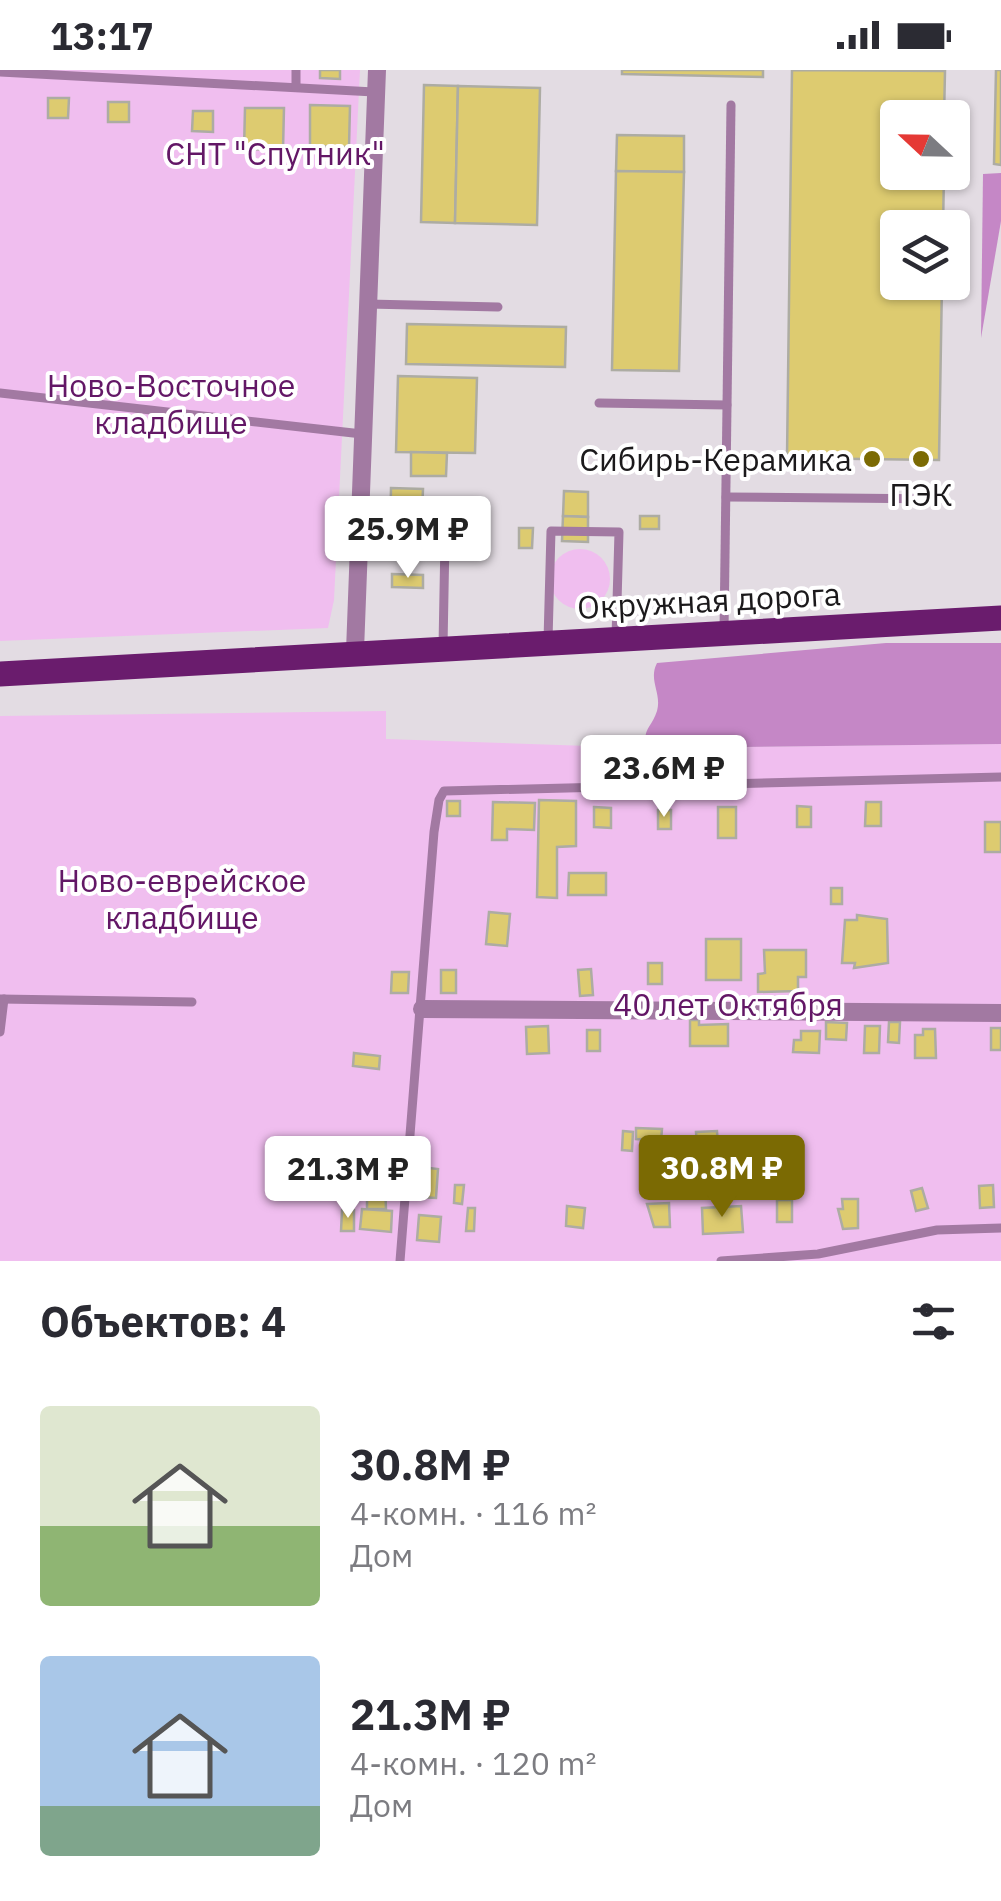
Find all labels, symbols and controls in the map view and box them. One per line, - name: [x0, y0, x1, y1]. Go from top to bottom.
- text: 13:17: [50, 11, 154, 60]
- north arrow: [880, 100, 970, 190]
- map controls: [880, 100, 970, 300]
- park label: СНТ "Спутник": [165, 132, 385, 174]
- button: layers: [880, 210, 970, 300]
- park label: Ново-Восточное кладбище: [47, 364, 295, 443]
- place label: Сибирь-Керамика: [579, 438, 852, 480]
- marker: Сибирь-Керамика: [861, 448, 883, 470]
- marker: ПЭК: [910, 448, 932, 470]
- place label: ПЭК: [889, 473, 953, 515]
- pin: 25.9M ₽: [316, 496, 500, 581]
- text: 25.9M ₽: [347, 507, 469, 549]
- street label: Окружная дорога: [576, 572, 842, 628]
- pin: 23.6M ₽: [572, 735, 756, 820]
- text: 23.6M ₽: [603, 746, 725, 788]
- park label: Ново-еврейское кладбище: [58, 859, 306, 938]
- park label: 40 лет Октября: [613, 983, 843, 1025]
- pin: 30.8M ₽: [630, 1135, 814, 1220]
- pin: 21.3M ₽: [256, 1136, 440, 1221]
- text: 30.8M ₽: [661, 1146, 783, 1188]
- text: 21.3M ₽: [287, 1147, 409, 1189]
- text: Объектов: 4: [40, 1294, 286, 1349]
- icon: filters: [906, 1294, 961, 1349]
- text: 30.8M ₽: [350, 1437, 511, 1492]
- icon: home: [120, 1446, 240, 1566]
- text: 4-комн. · 116 m²: [350, 1492, 596, 1534]
- text: Дом: [350, 1534, 413, 1576]
- text: 21.3M ₽: [350, 1687, 511, 1742]
- icon: home: [120, 1696, 240, 1816]
- text: 4-комн. · 120 m²: [350, 1742, 596, 1784]
- text: Дом: [350, 1784, 413, 1826]

